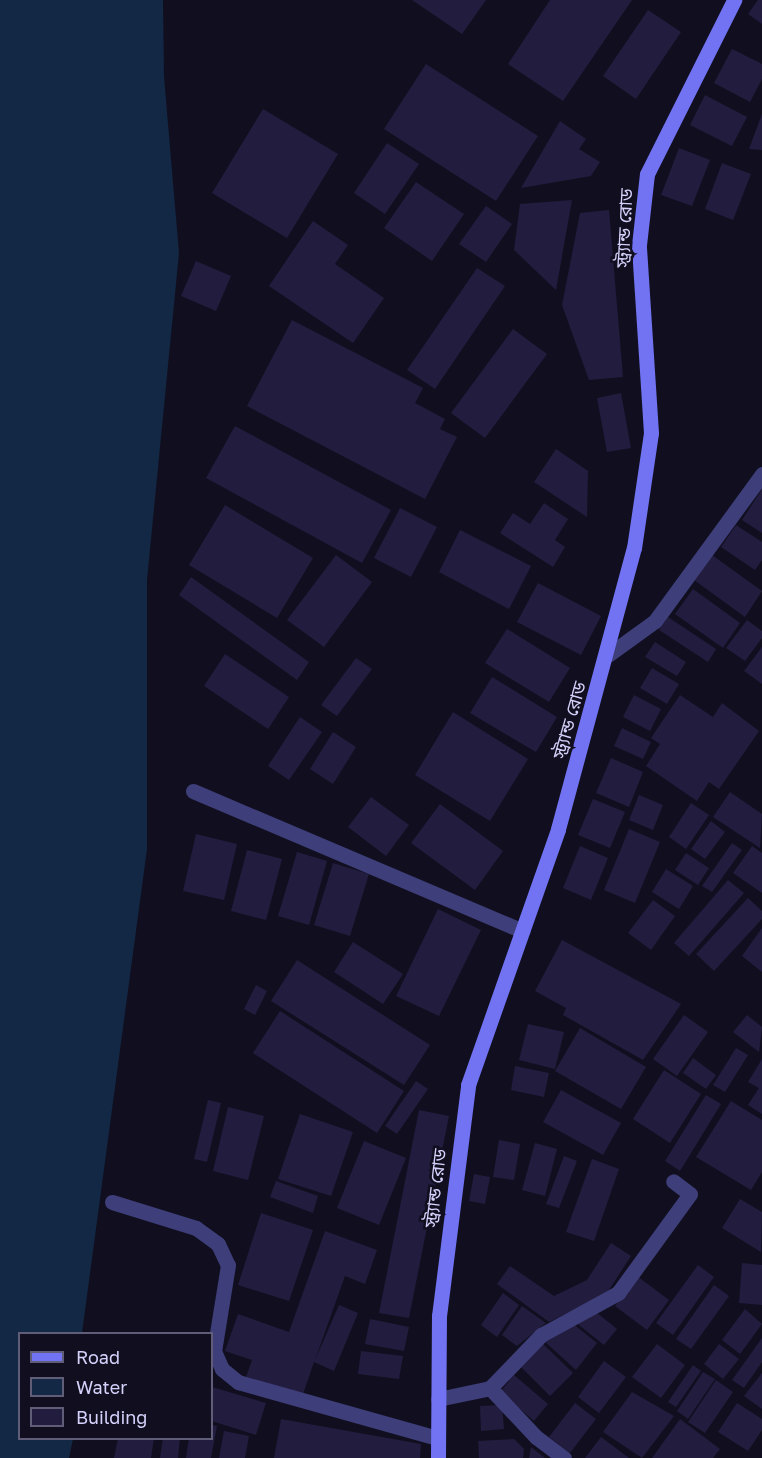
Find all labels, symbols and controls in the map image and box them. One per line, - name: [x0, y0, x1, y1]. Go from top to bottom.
- street label: স্ট্র্যান্ড রোড: [611, 188, 637, 268]
- street label: স্ট্র্যান্ড রোড: [548, 679, 590, 761]
- street label: স্ট্র্যান্ড রোড: [419, 1147, 451, 1229]
- legend: [18, 1332, 213, 1440]
- text: Road: [76, 1346, 120, 1368]
- text: Water: [76, 1376, 127, 1398]
- text: Building: [76, 1406, 147, 1428]

